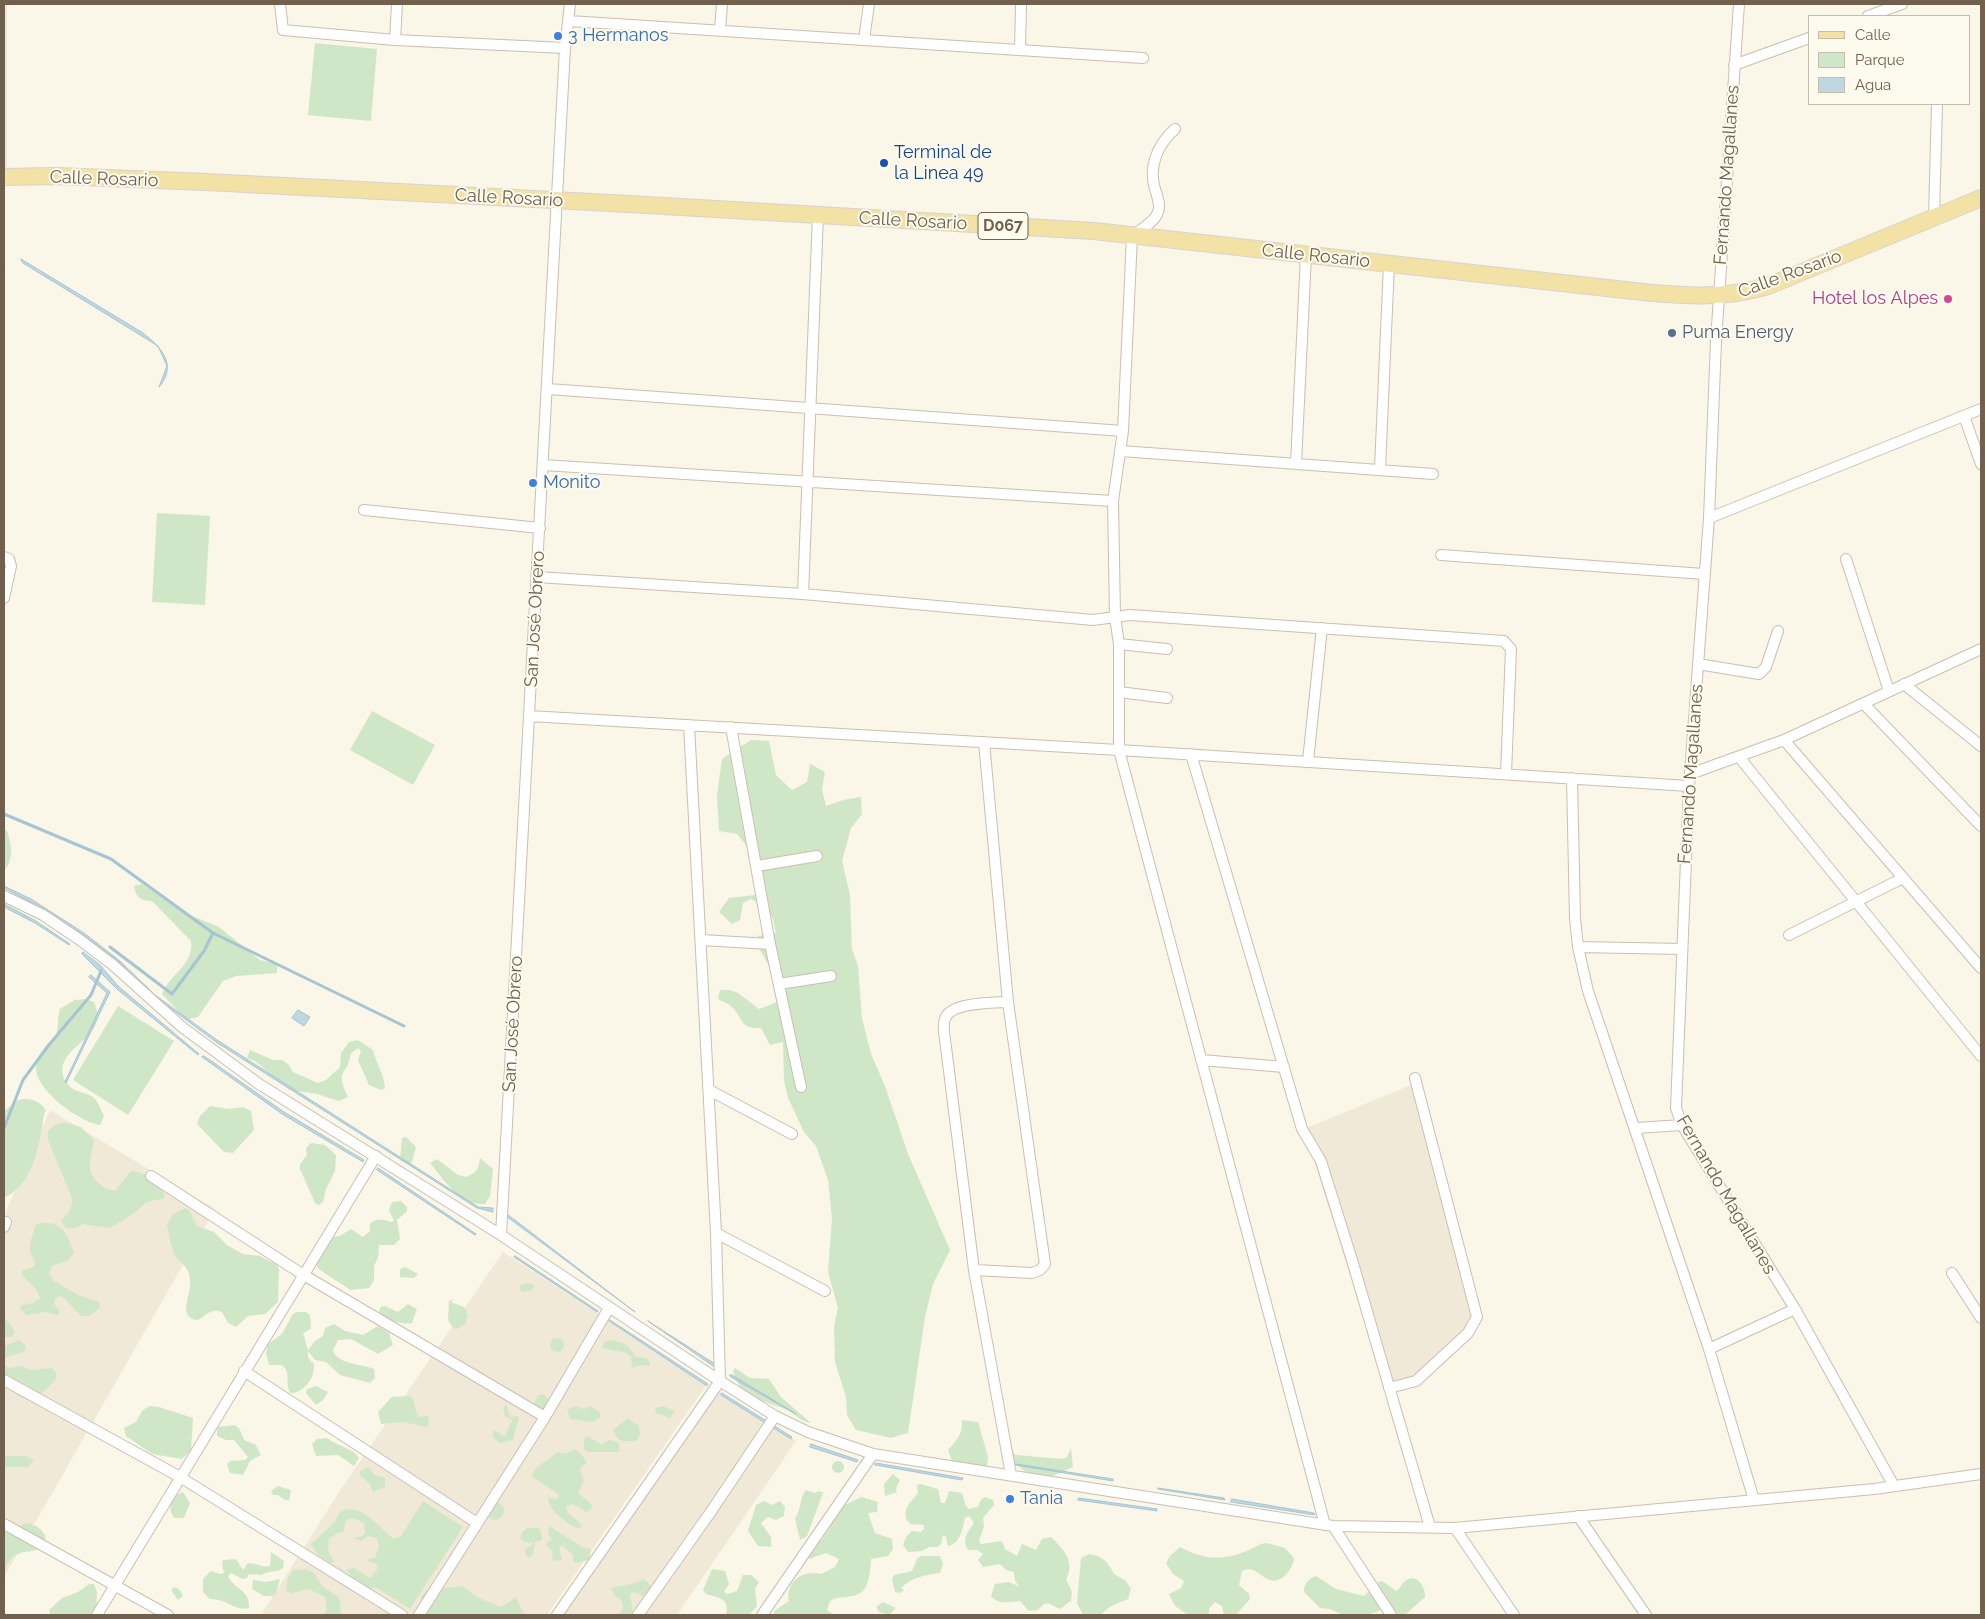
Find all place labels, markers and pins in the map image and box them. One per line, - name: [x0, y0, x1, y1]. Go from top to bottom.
- place label: 3 Hermanos: [568, 25, 668, 47]
- marker: 3 Hermanos: [552, 30, 564, 42]
- place label: Terminal de la Linea 49: [894, 142, 992, 184]
- marker: Terminal de la Linea 49: [878, 157, 890, 169]
- place label: Hotel los Alpes: [1812, 288, 1938, 310]
- marker: Hotel los Alpes: [1942, 293, 1954, 305]
- place label: Puma Energy: [1682, 322, 1794, 344]
- marker: Puma Energy: [1666, 327, 1678, 339]
- place label: Monito: [543, 472, 600, 494]
- marker: Monito: [527, 477, 539, 489]
- place label: Tania: [1020, 1488, 1063, 1510]
- marker: Tania: [1004, 1493, 1016, 1505]

